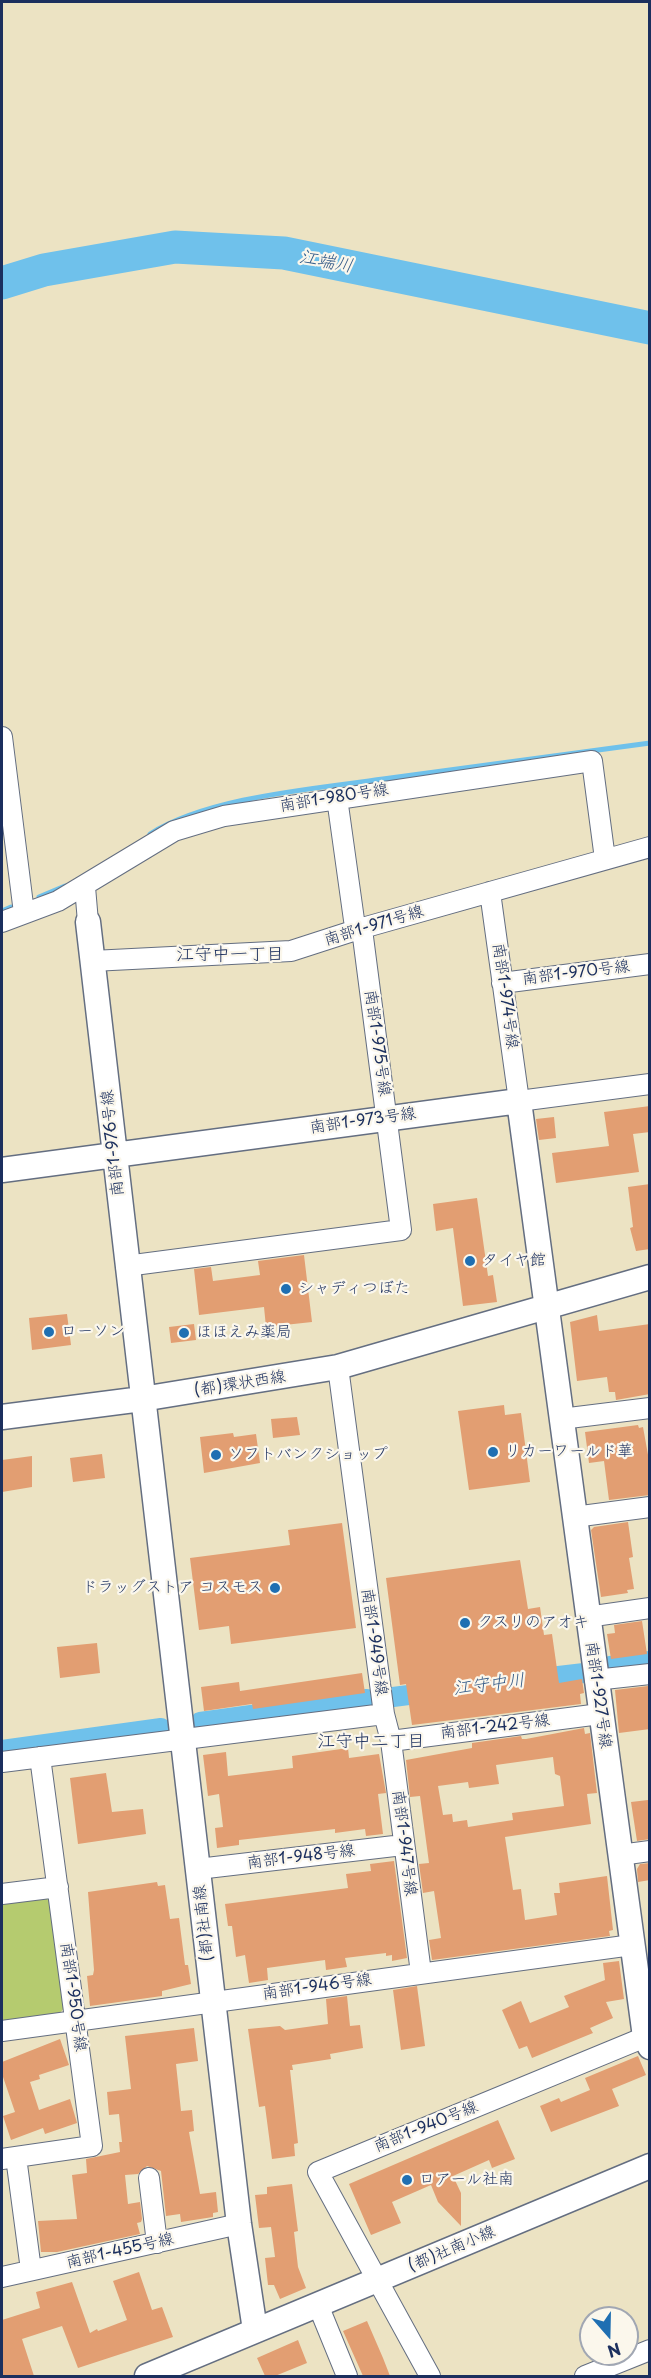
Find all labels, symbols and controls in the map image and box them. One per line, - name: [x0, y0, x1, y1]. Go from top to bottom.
- water label: 江端川: [297, 246, 355, 278]
- street label: 南部1-980号線: [278, 780, 390, 816]
- street label: 南部1-971号線: [322, 902, 426, 950]
- street label: 南部1-974号線: [488, 942, 522, 1050]
- district label: 江守中一丁目: [176, 944, 284, 966]
- street label: 南部1-970号線: [521, 957, 631, 989]
- street label: 南部1-975号線: [360, 989, 394, 1097]
- street label: 南部1-976号線: [98, 1089, 128, 1197]
- street label: 南部1-973号線: [309, 1104, 417, 1138]
- place label: タイヤ館: [482, 1251, 546, 1271]
- marker: タイヤ館: [463, 1254, 477, 1268]
- place label: シャディつぼた: [298, 1279, 410, 1299]
- marker: シャディつぼた: [279, 1282, 293, 1296]
- place label: ローソン: [61, 1322, 125, 1342]
- place label: ほほえみ薬局: [196, 1323, 292, 1343]
- marker: ローソン: [42, 1325, 56, 1339]
- marker: ほほえみ薬局: [177, 1326, 191, 1340]
- street label: (都)環状西線: [193, 1367, 287, 1401]
- place label: リカーワールド華: [505, 1442, 633, 1462]
- place label: ソフトバンクショップ: [228, 1445, 388, 1465]
- marker: リカーワールド華: [486, 1445, 500, 1459]
- marker: ソフトバンクショップ: [209, 1448, 223, 1462]
- place label: ドラッグストア コスモス: [82, 1578, 263, 1598]
- marker: ドラッグストア コスモス: [268, 1581, 282, 1595]
- street label: 南部1-949号線: [357, 1587, 391, 1697]
- place label: クスリのアオキ: [477, 1613, 589, 1633]
- marker: クスリのアオキ: [458, 1616, 472, 1630]
- street label: 南部1-927号線: [581, 1640, 615, 1750]
- water label: 江守中川: [452, 1670, 526, 1700]
- street label: 南部1-242号線: [439, 1711, 551, 1743]
- district label: 江守中二丁目: [317, 1731, 425, 1753]
- street label: 南部1-947号線: [388, 1789, 420, 1897]
- street label: 南部1-948号線: [246, 1841, 356, 1873]
- street label: (都)社南線: [190, 1884, 218, 1962]
- street label: 南部1-950号線: [56, 1941, 90, 2053]
- street label: 南部1-946号線: [261, 1970, 373, 2004]
- street label: 南部1-940号線: [371, 2097, 481, 2157]
- place label: ロアール社南: [419, 2170, 514, 2190]
- marker: ロアール社南: [400, 2173, 414, 2187]
- street label: (都)社南小線: [406, 2222, 498, 2276]
- street label: 南部1-455号線: [64, 2229, 176, 2273]
- north arrow: [579, 2306, 639, 2366]
- text: N: [604, 2338, 625, 2364]

